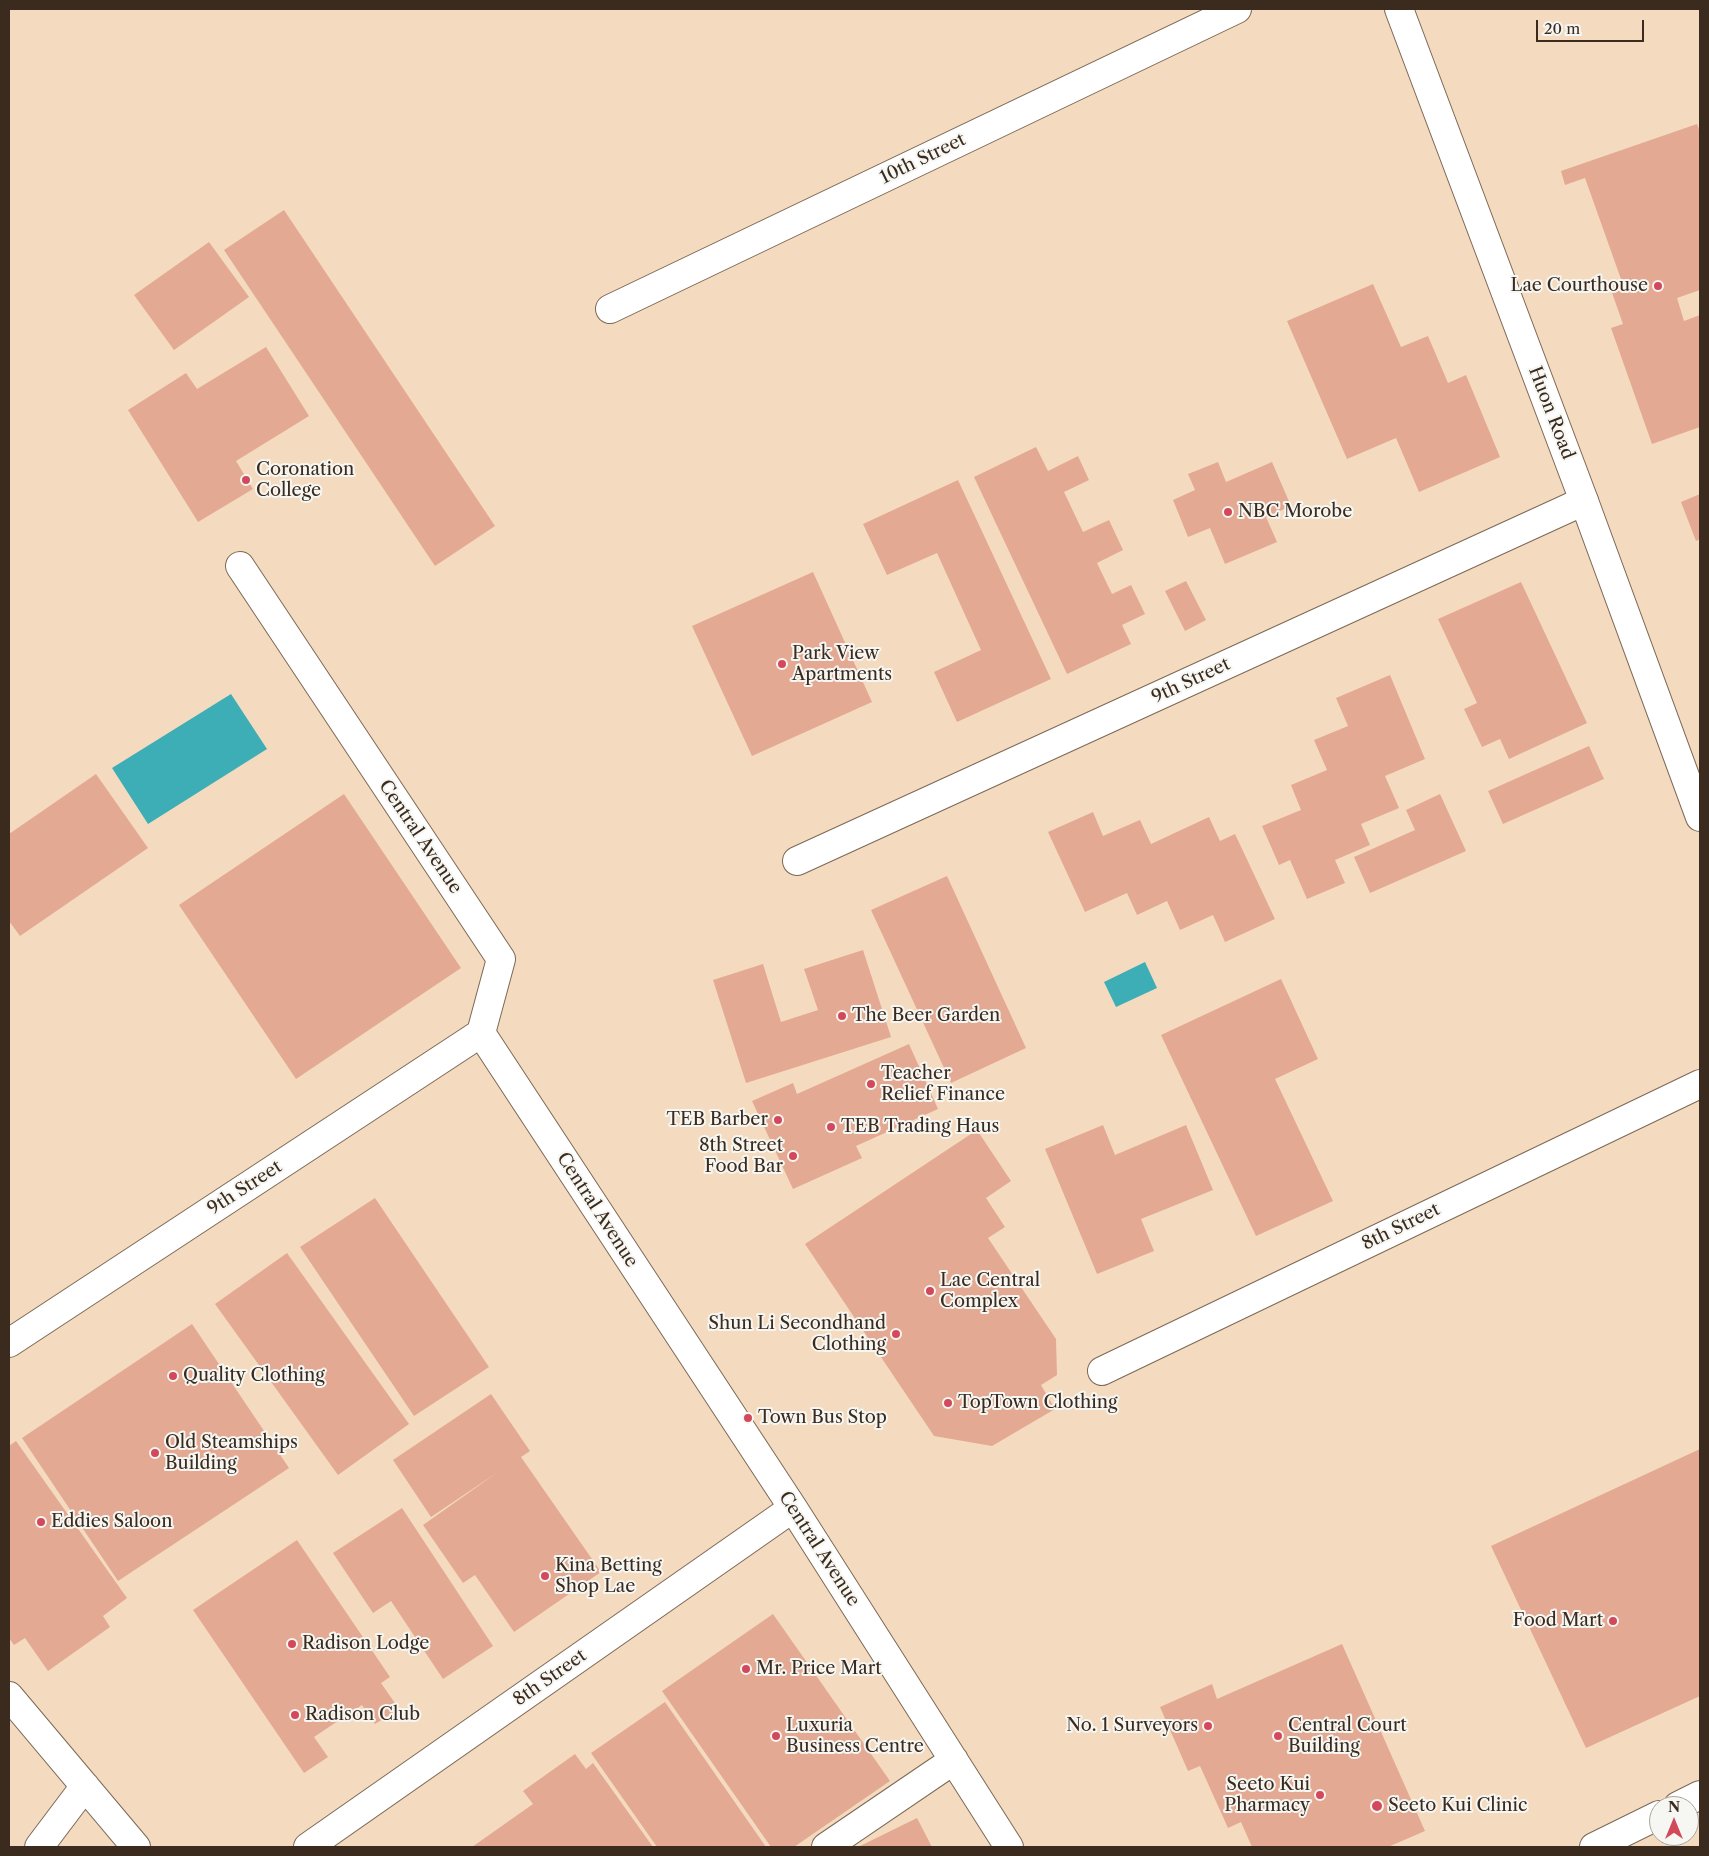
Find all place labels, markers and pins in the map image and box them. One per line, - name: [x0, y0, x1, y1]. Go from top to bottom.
- place label: Lae Courthouse: [1511, 275, 1648, 297]
- marker: Lae Courthouse: [1652, 280, 1664, 292]
- place label: Coronation College: [256, 459, 354, 502]
- marker: Coronation College: [240, 474, 252, 486]
- place label: NBC Morobe: [1238, 501, 1352, 523]
- marker: NBC Morobe: [1222, 506, 1234, 518]
- place label: Park View Apartments: [792, 643, 892, 686]
- marker: Park View Apartments: [776, 658, 788, 670]
- place label: The Beer Garden: [852, 1005, 1000, 1027]
- marker: The Beer Garden: [836, 1010, 848, 1022]
- place label: Teacher Relief Finance: [881, 1063, 1005, 1106]
- marker: Teacher Relief Finance: [865, 1078, 877, 1090]
- place label: TEB Barber: [667, 1109, 768, 1131]
- marker: TEB Barber: [772, 1114, 784, 1126]
- place label: TEB Trading Haus: [841, 1116, 999, 1138]
- marker: TEB Trading Haus: [825, 1121, 837, 1133]
- place label: 8th Street Food Bar: [699, 1135, 783, 1178]
- marker: 8th Street Food Bar: [787, 1150, 799, 1162]
- place label: Lae Central Complex: [940, 1270, 1040, 1312]
- marker: Lae Central Complex: [924, 1285, 936, 1297]
- place label: Shun Li Secondhand Clothing: [708, 1313, 886, 1356]
- marker: Shun Li Secondhand Clothing: [890, 1328, 902, 1340]
- place label: Quality Clothing: [183, 1365, 325, 1387]
- marker: Quality Clothing: [167, 1370, 179, 1382]
- place label: TopTown Clothing: [958, 1392, 1118, 1414]
- marker: TopTown Clothing: [942, 1397, 954, 1409]
- place label: Town Bus Stop: [758, 1407, 887, 1429]
- marker: Town Bus Stop: [742, 1412, 754, 1424]
- place label: Old Steamships Building: [165, 1432, 298, 1475]
- marker: Old Steamships Building: [149, 1447, 161, 1459]
- place label: Eddies Saloon: [51, 1511, 172, 1533]
- marker: Eddies Saloon: [35, 1516, 47, 1528]
- place label: Kina Betting Shop Lae: [555, 1555, 662, 1598]
- marker: Kina Betting Shop Lae: [539, 1570, 551, 1582]
- place label: Food Mart: [1513, 1610, 1603, 1632]
- marker: Food Mart: [1607, 1615, 1619, 1627]
- place label: Radison Lodge: [302, 1633, 429, 1655]
- marker: Radison Lodge: [286, 1638, 298, 1650]
- place label: Mr. Price Mart: [756, 1658, 882, 1680]
- marker: Mr. Price Mart: [740, 1663, 752, 1675]
- place label: Radison Club: [305, 1704, 420, 1726]
- marker: Radison Club: [289, 1709, 301, 1721]
- place label: Luxuria Business Centre: [786, 1715, 924, 1758]
- place label: No. 1 Surveyors: [1066, 1715, 1198, 1737]
- place label: Central Court Building: [1288, 1715, 1407, 1758]
- marker: No. 1 Surveyors: [1202, 1720, 1214, 1732]
- marker: Luxuria Business Centre: [770, 1730, 782, 1742]
- marker: Central Court Building: [1272, 1730, 1284, 1742]
- place label: Seeto Kui Pharmacy: [1224, 1774, 1310, 1816]
- marker: Seeto Kui Pharmacy: [1314, 1789, 1326, 1801]
- place label: Seeto Kui Clinic: [1388, 1795, 1527, 1817]
- marker: Seeto Kui Clinic: [1370, 1799, 1384, 1813]

